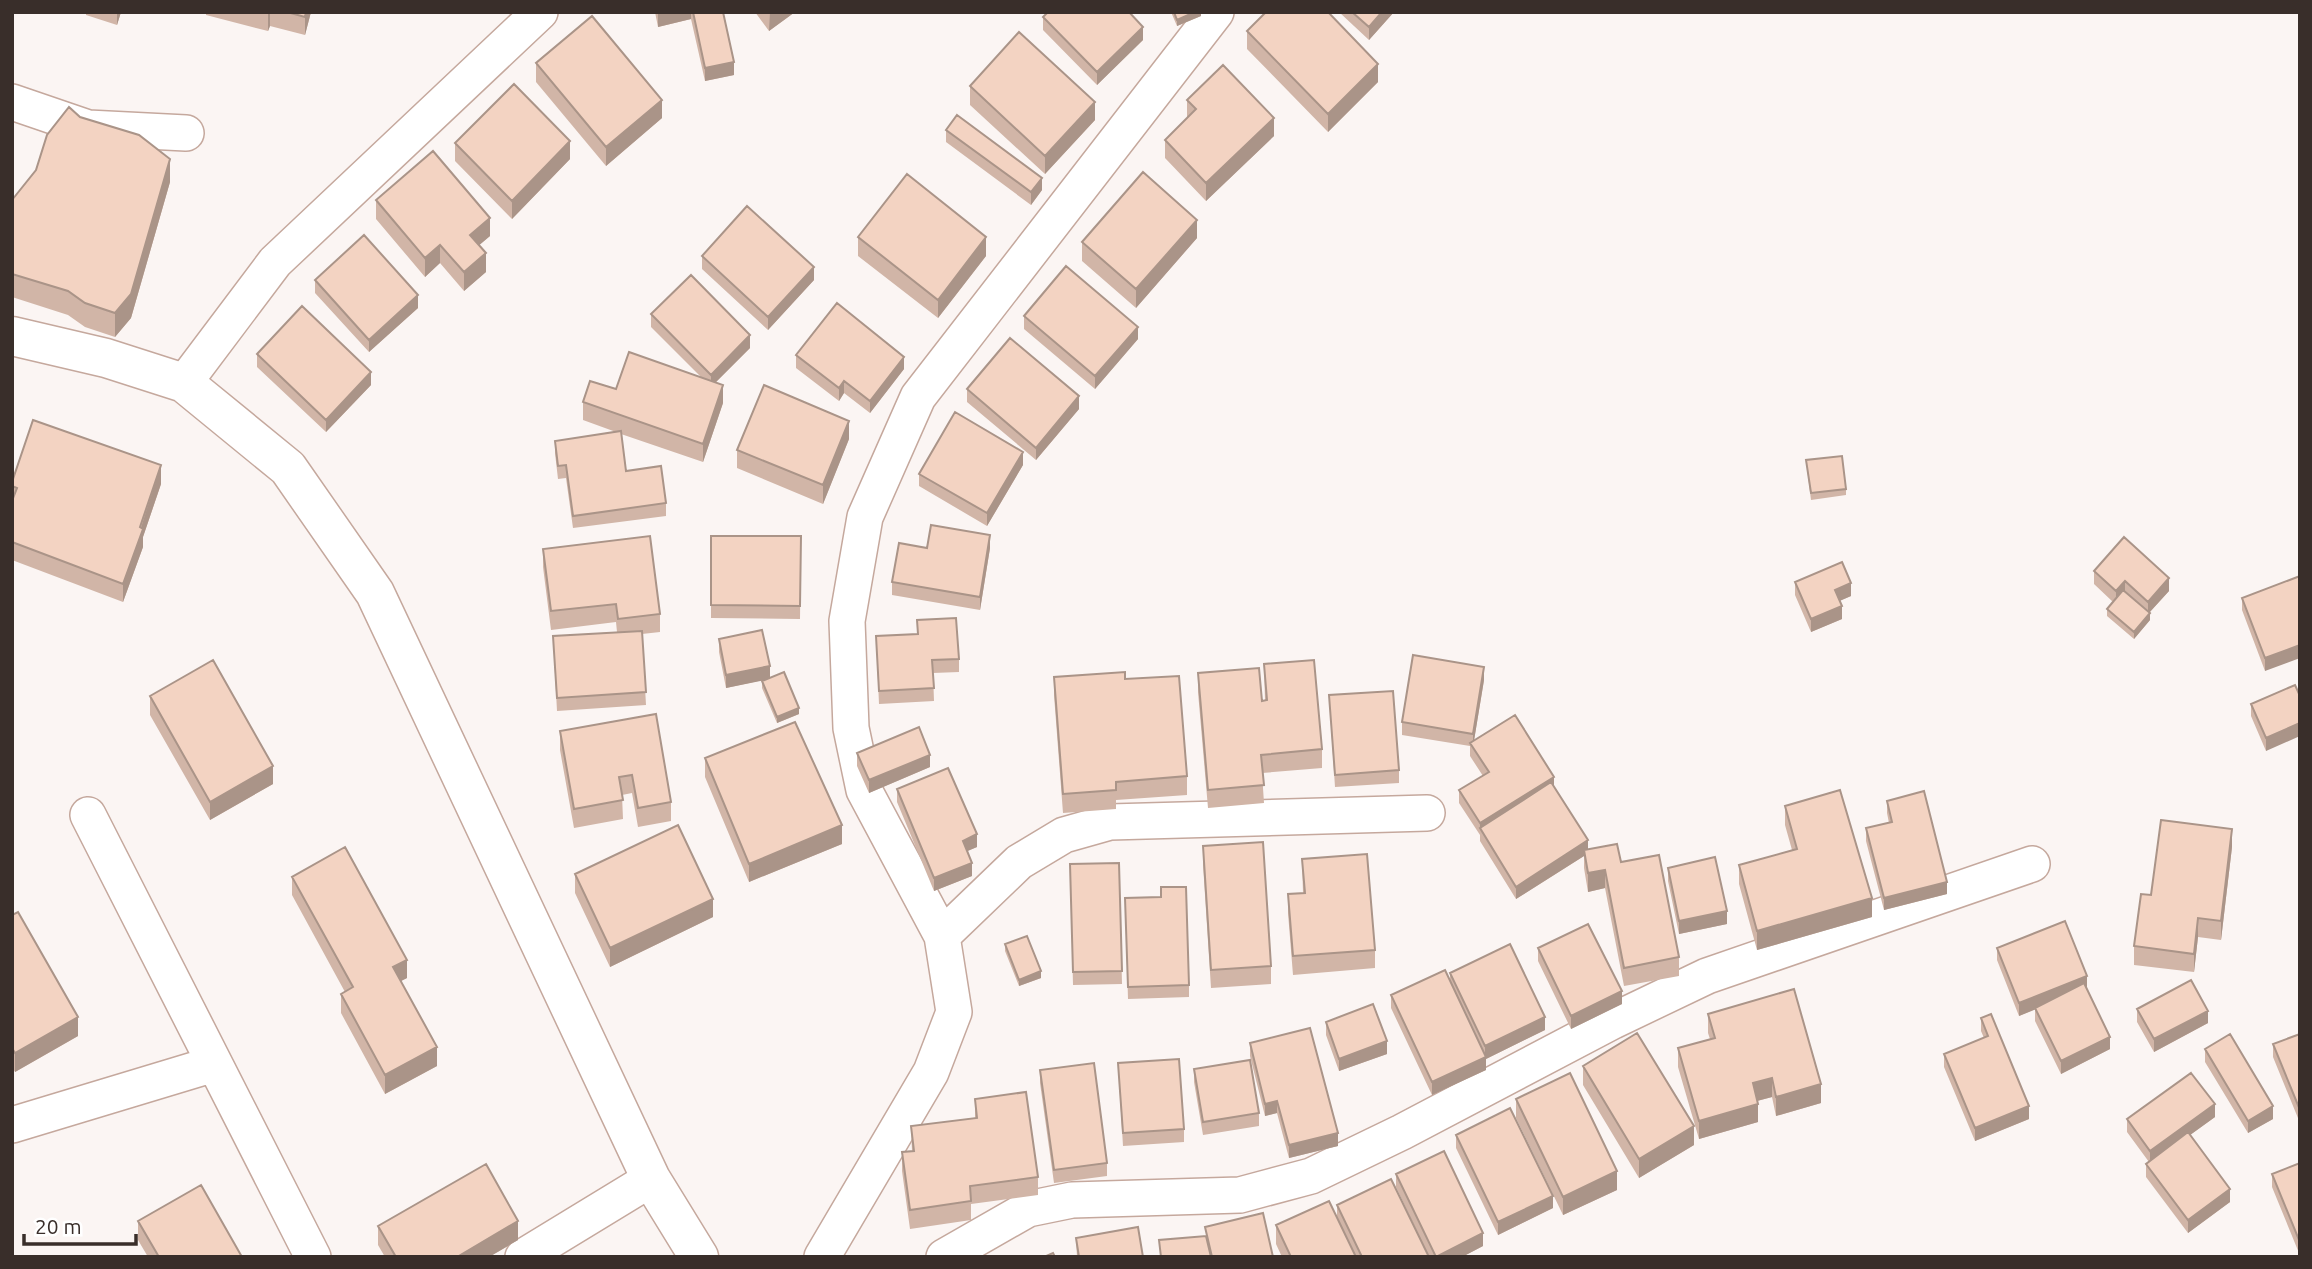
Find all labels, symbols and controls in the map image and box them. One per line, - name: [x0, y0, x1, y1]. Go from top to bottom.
- scale bar: [24, 1202, 136, 1246]
- text: 20 m: [35, 1214, 82, 1238]

